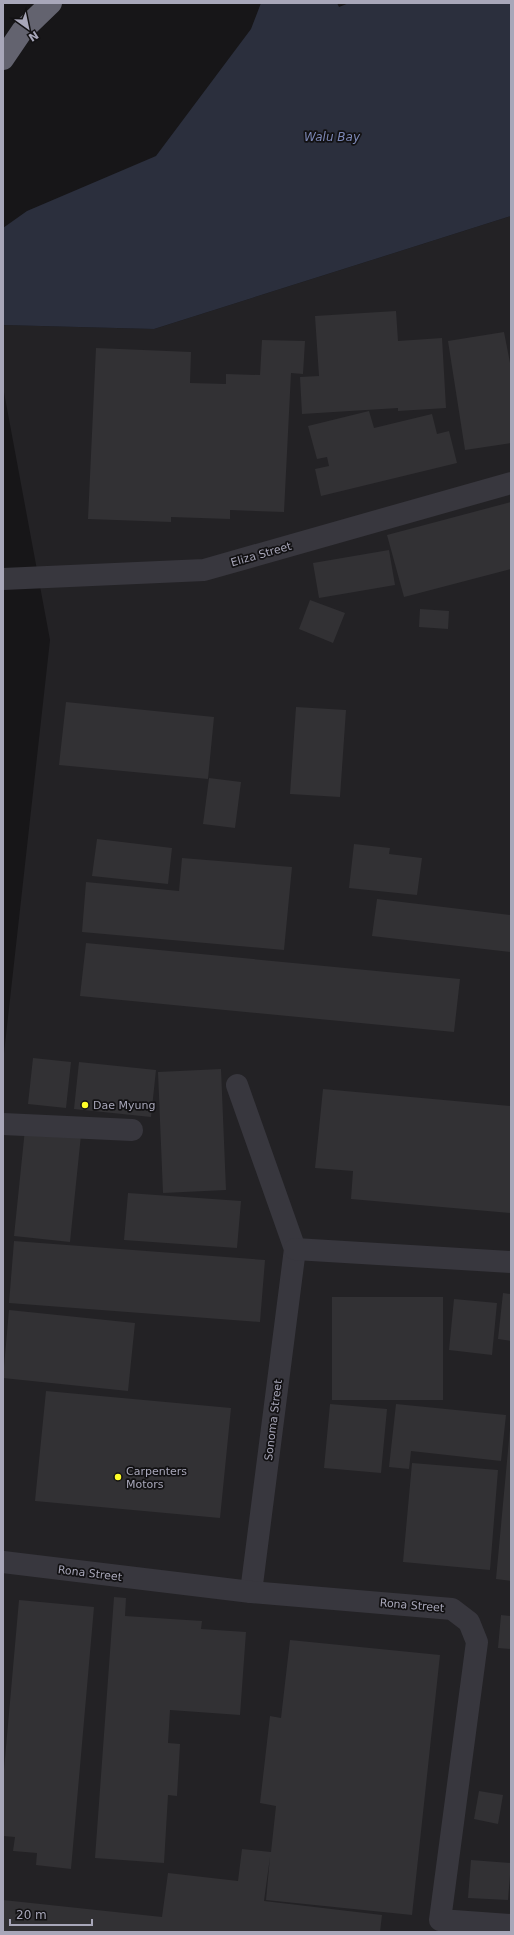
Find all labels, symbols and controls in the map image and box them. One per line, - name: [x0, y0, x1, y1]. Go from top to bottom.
- north arrow: [8, 8, 48, 48]
- text: N: [26, 28, 41, 44]
- water label: Walu Bay: [304, 130, 361, 144]
- street label: Eliza Street: [229, 539, 294, 569]
- place label: Dae Myung: [93, 1099, 155, 1112]
- marker: Dae Myung: [80, 1100, 90, 1110]
- street label: Sonoma Street: [262, 1378, 285, 1461]
- place label: Carpenters Motors: [126, 1465, 187, 1491]
- marker: Carpenters Motors: [113, 1472, 123, 1482]
- street label: Rona Street: [57, 1563, 123, 1584]
- street label: Rona Street: [379, 1596, 445, 1615]
- scale bar: [10, 1901, 92, 1927]
- text: 20 m: [16, 1908, 47, 1922]

